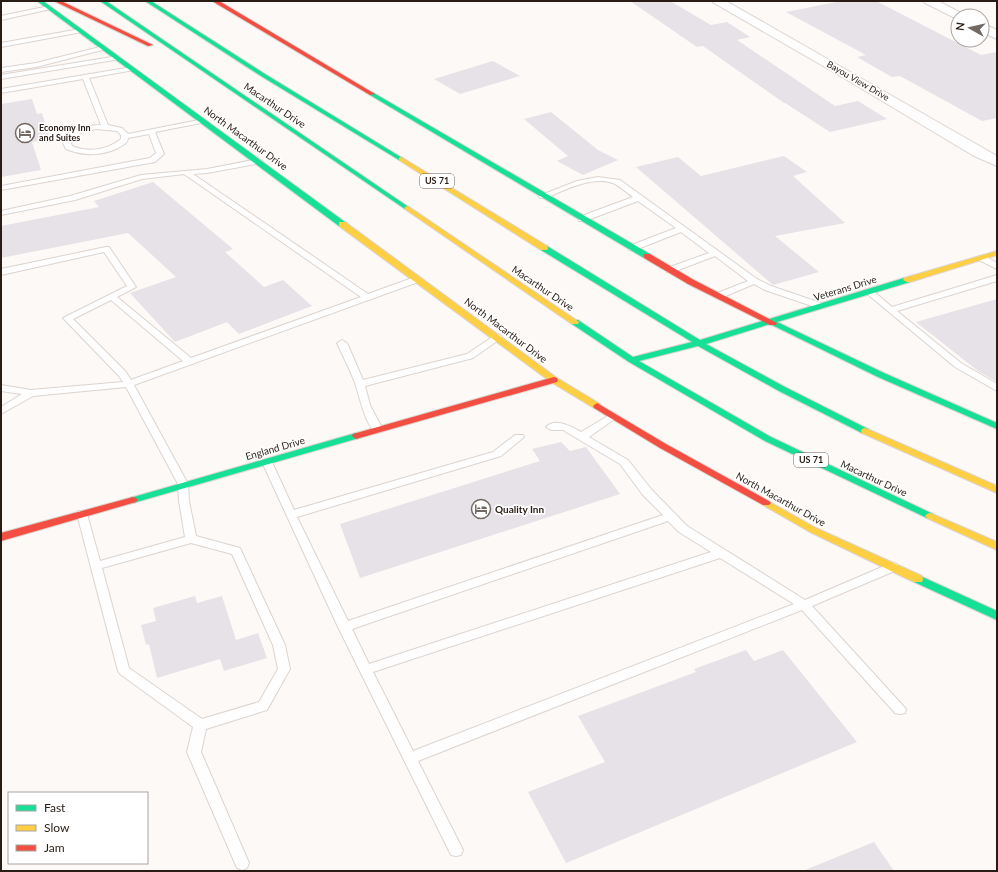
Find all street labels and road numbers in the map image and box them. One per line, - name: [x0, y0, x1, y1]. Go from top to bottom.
- street label: Bayou View Drive: [825, 58, 892, 103]
- street label: Macarthur Drive: [242, 80, 308, 130]
- street label: North Macarthur Drive: [202, 104, 290, 172]
- road number: US 71: [420, 174, 454, 188]
- street label: Macarthur Drive: [510, 263, 576, 313]
- street label: Veterans Drive: [812, 273, 878, 303]
- street label: North Macarthur Drive: [462, 295, 550, 365]
- street label: England Drive: [244, 434, 306, 462]
- road number: US 71: [794, 453, 828, 467]
- street label: Macarthur Drive: [839, 457, 909, 499]
- street label: North Macarthur Drive: [734, 469, 828, 529]

